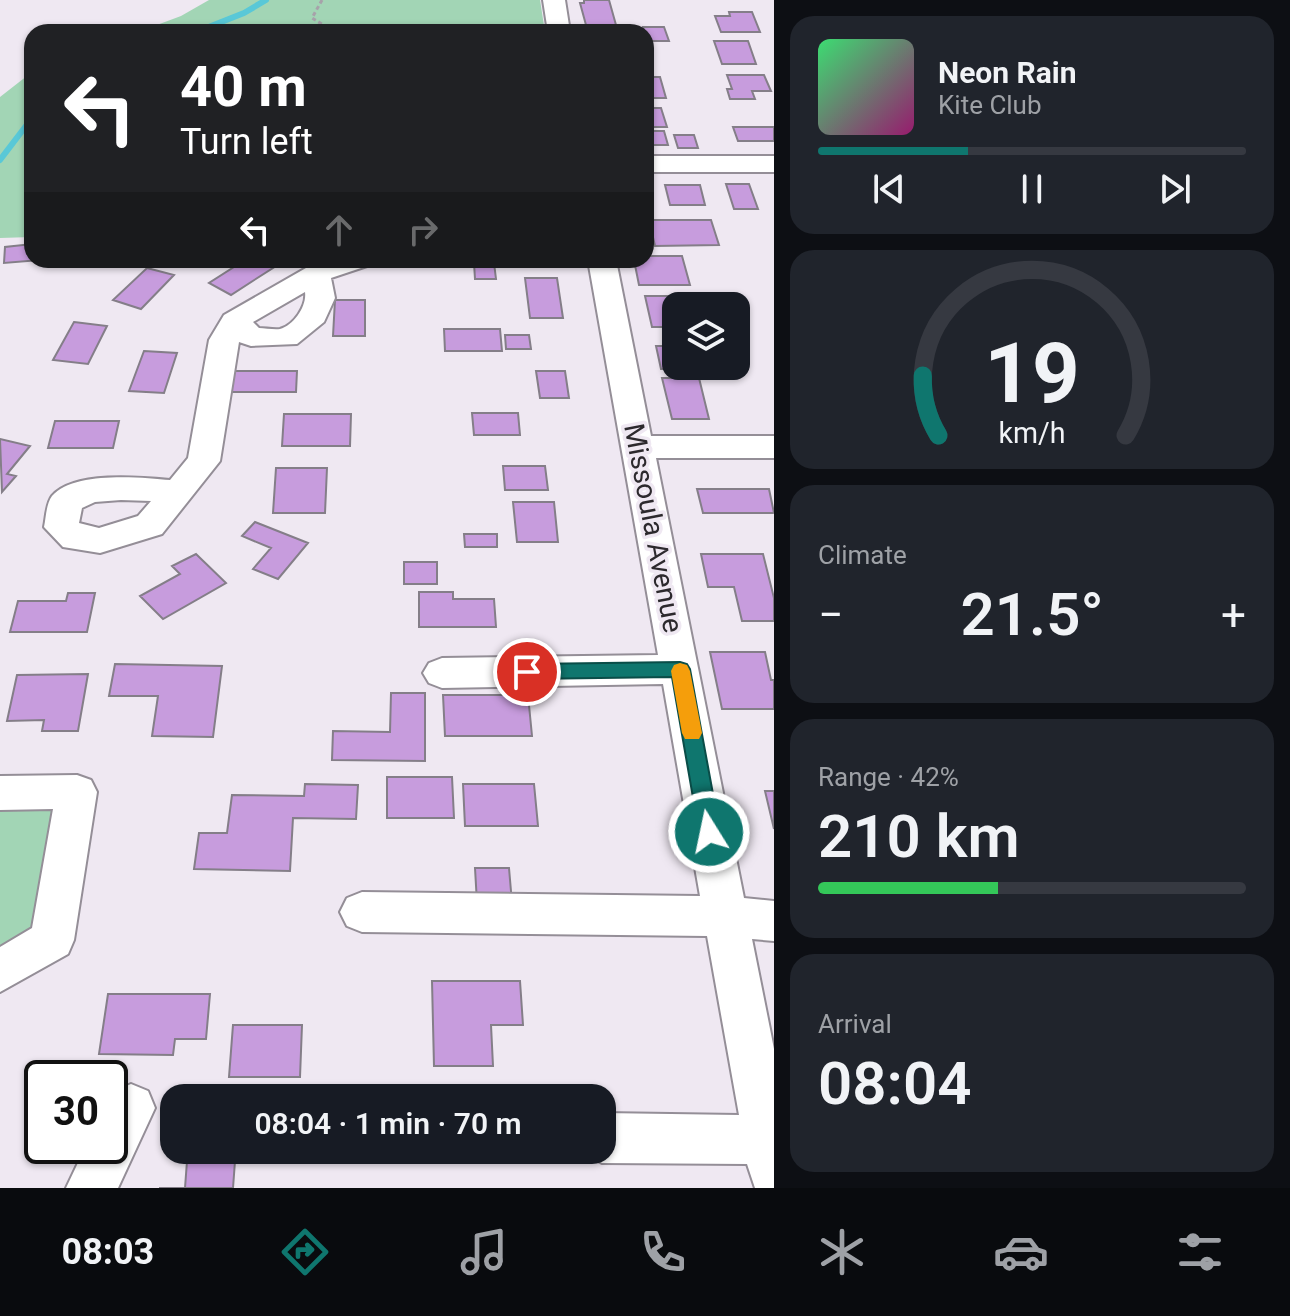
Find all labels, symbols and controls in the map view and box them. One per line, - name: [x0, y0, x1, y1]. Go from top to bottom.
- text: 40 m: [180, 54, 307, 120]
- text: Neon Rain: [938, 55, 1077, 90]
- icon: left: [48, 56, 152, 160]
- text: Kite Club: [938, 90, 1042, 120]
- text: Turn left: [180, 121, 313, 163]
- icon: previous: [867, 167, 911, 211]
- icon: pause: [1010, 167, 1054, 211]
- icon: next: [1153, 167, 1197, 211]
- icon: left: [233, 208, 277, 252]
- icon: ahead: [317, 208, 361, 252]
- icon: right: [401, 208, 445, 252]
- map controls: [662, 292, 750, 380]
- button: layers: [662, 292, 750, 380]
- text: 19: [984, 324, 1080, 421]
- text: km/h: [998, 416, 1066, 450]
- street label: Missoula Avenue: [617, 421, 690, 635]
- text: Climate: [818, 540, 907, 570]
- text: 21.5°: [961, 579, 1104, 650]
- text: −: [818, 589, 843, 641]
- text: +: [1221, 589, 1246, 641]
- pin: [493, 638, 561, 706]
- icon: arrive: [505, 650, 549, 694]
- text: Range · 42%: [818, 762, 959, 792]
- position arrow: [667, 790, 751, 874]
- text: 210 km: [818, 801, 1020, 872]
- text: Arrival: [818, 1009, 892, 1039]
- text: 08:04: [818, 1048, 971, 1119]
- speed limit sign: 30: [24, 1060, 128, 1164]
- text: 08:04 · 1 min · 70 m: [254, 1106, 522, 1141]
- icon: directions: [277, 1224, 333, 1280]
- icon: music: [456, 1224, 512, 1280]
- icon: phone: [635, 1224, 691, 1280]
- icon: climate: [814, 1224, 870, 1280]
- icon: car: [993, 1224, 1049, 1280]
- icon: filters: [1172, 1224, 1228, 1280]
- text: 08:03: [62, 1231, 154, 1273]

